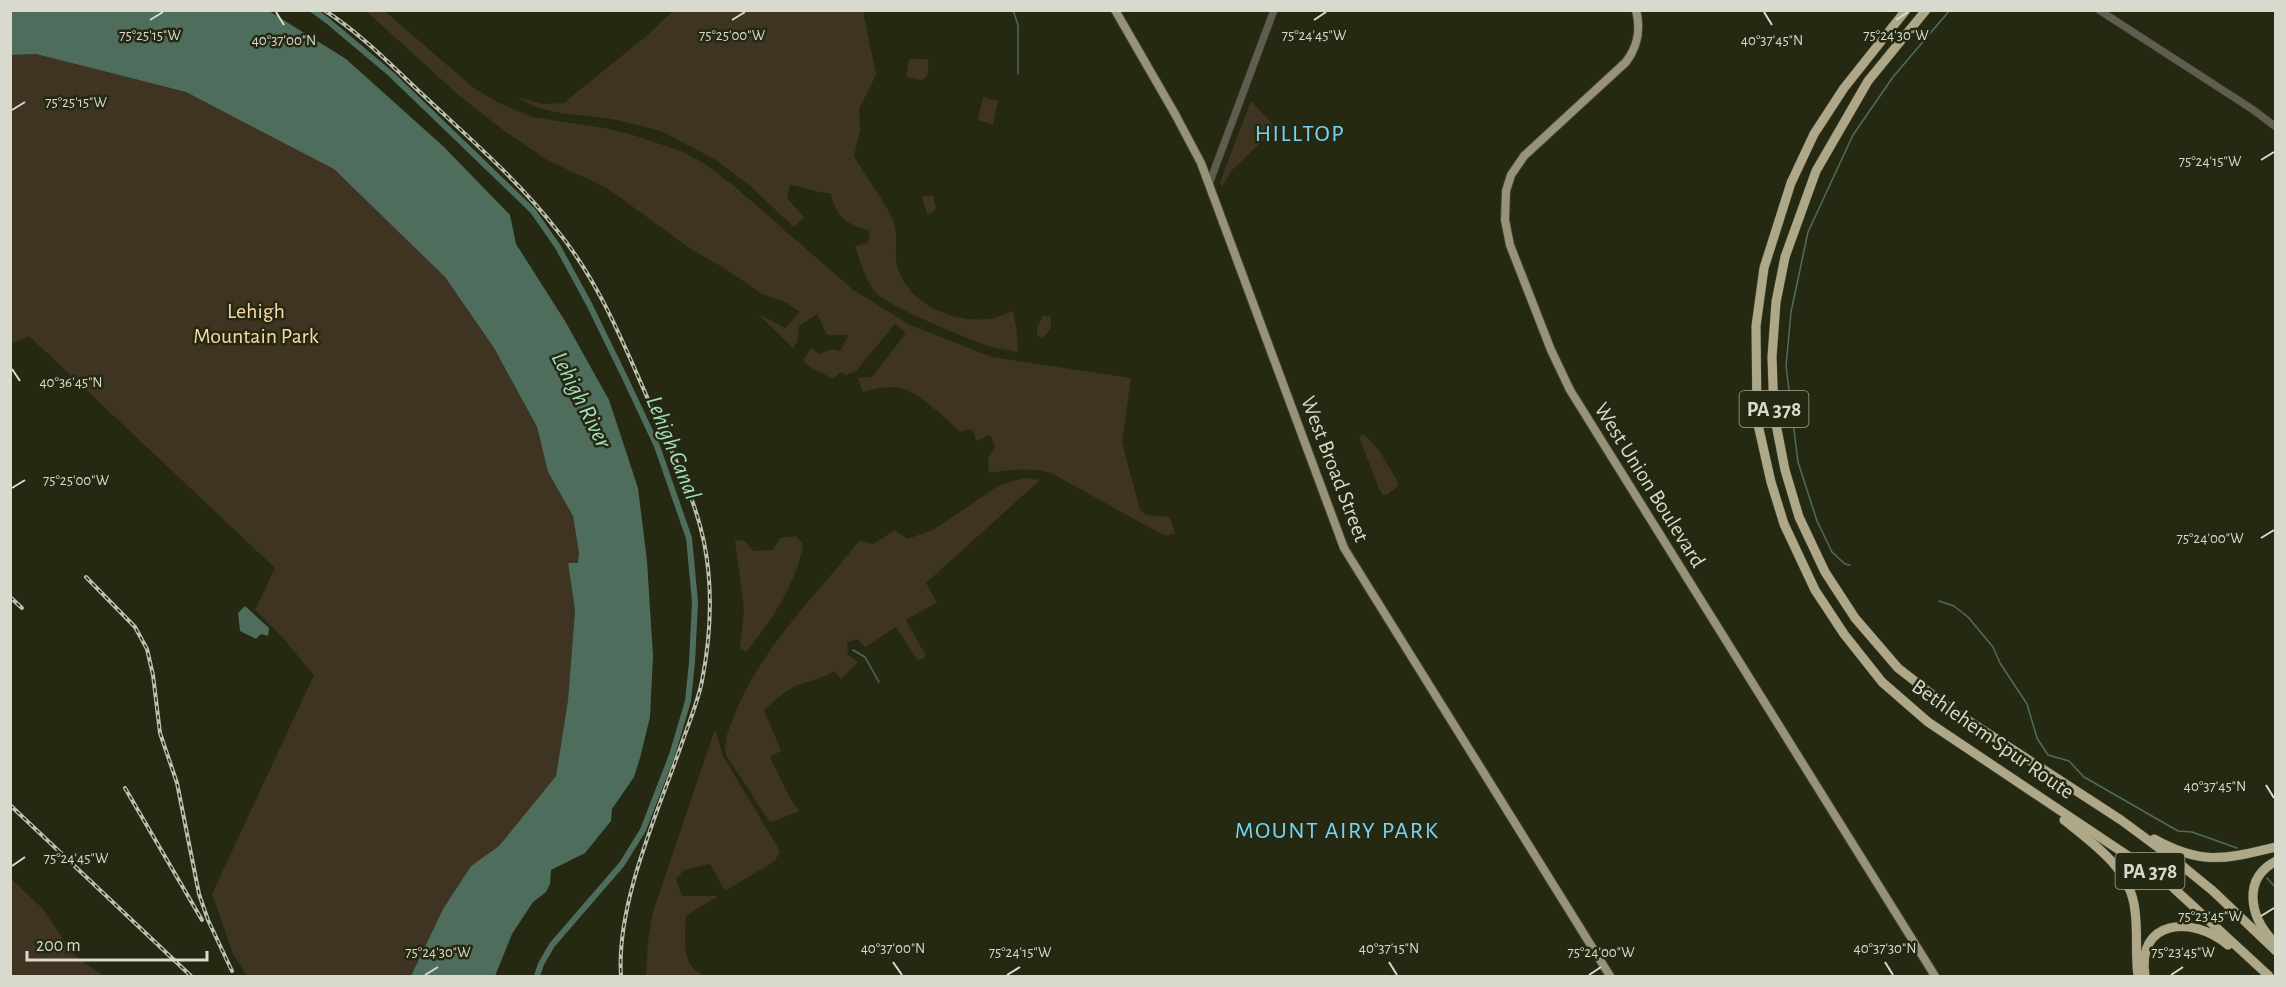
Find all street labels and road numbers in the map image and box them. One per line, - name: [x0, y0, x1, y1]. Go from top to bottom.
- road number: PA 378: [1740, 391, 1808, 427]
- street label: West Broad Street: [1297, 393, 1373, 545]
- street label: West Union Boulevard: [1590, 399, 1710, 571]
- street label: Bethlehem Spur Route: [1908, 675, 2078, 803]
- road number: PA 378: [2116, 853, 2184, 889]

